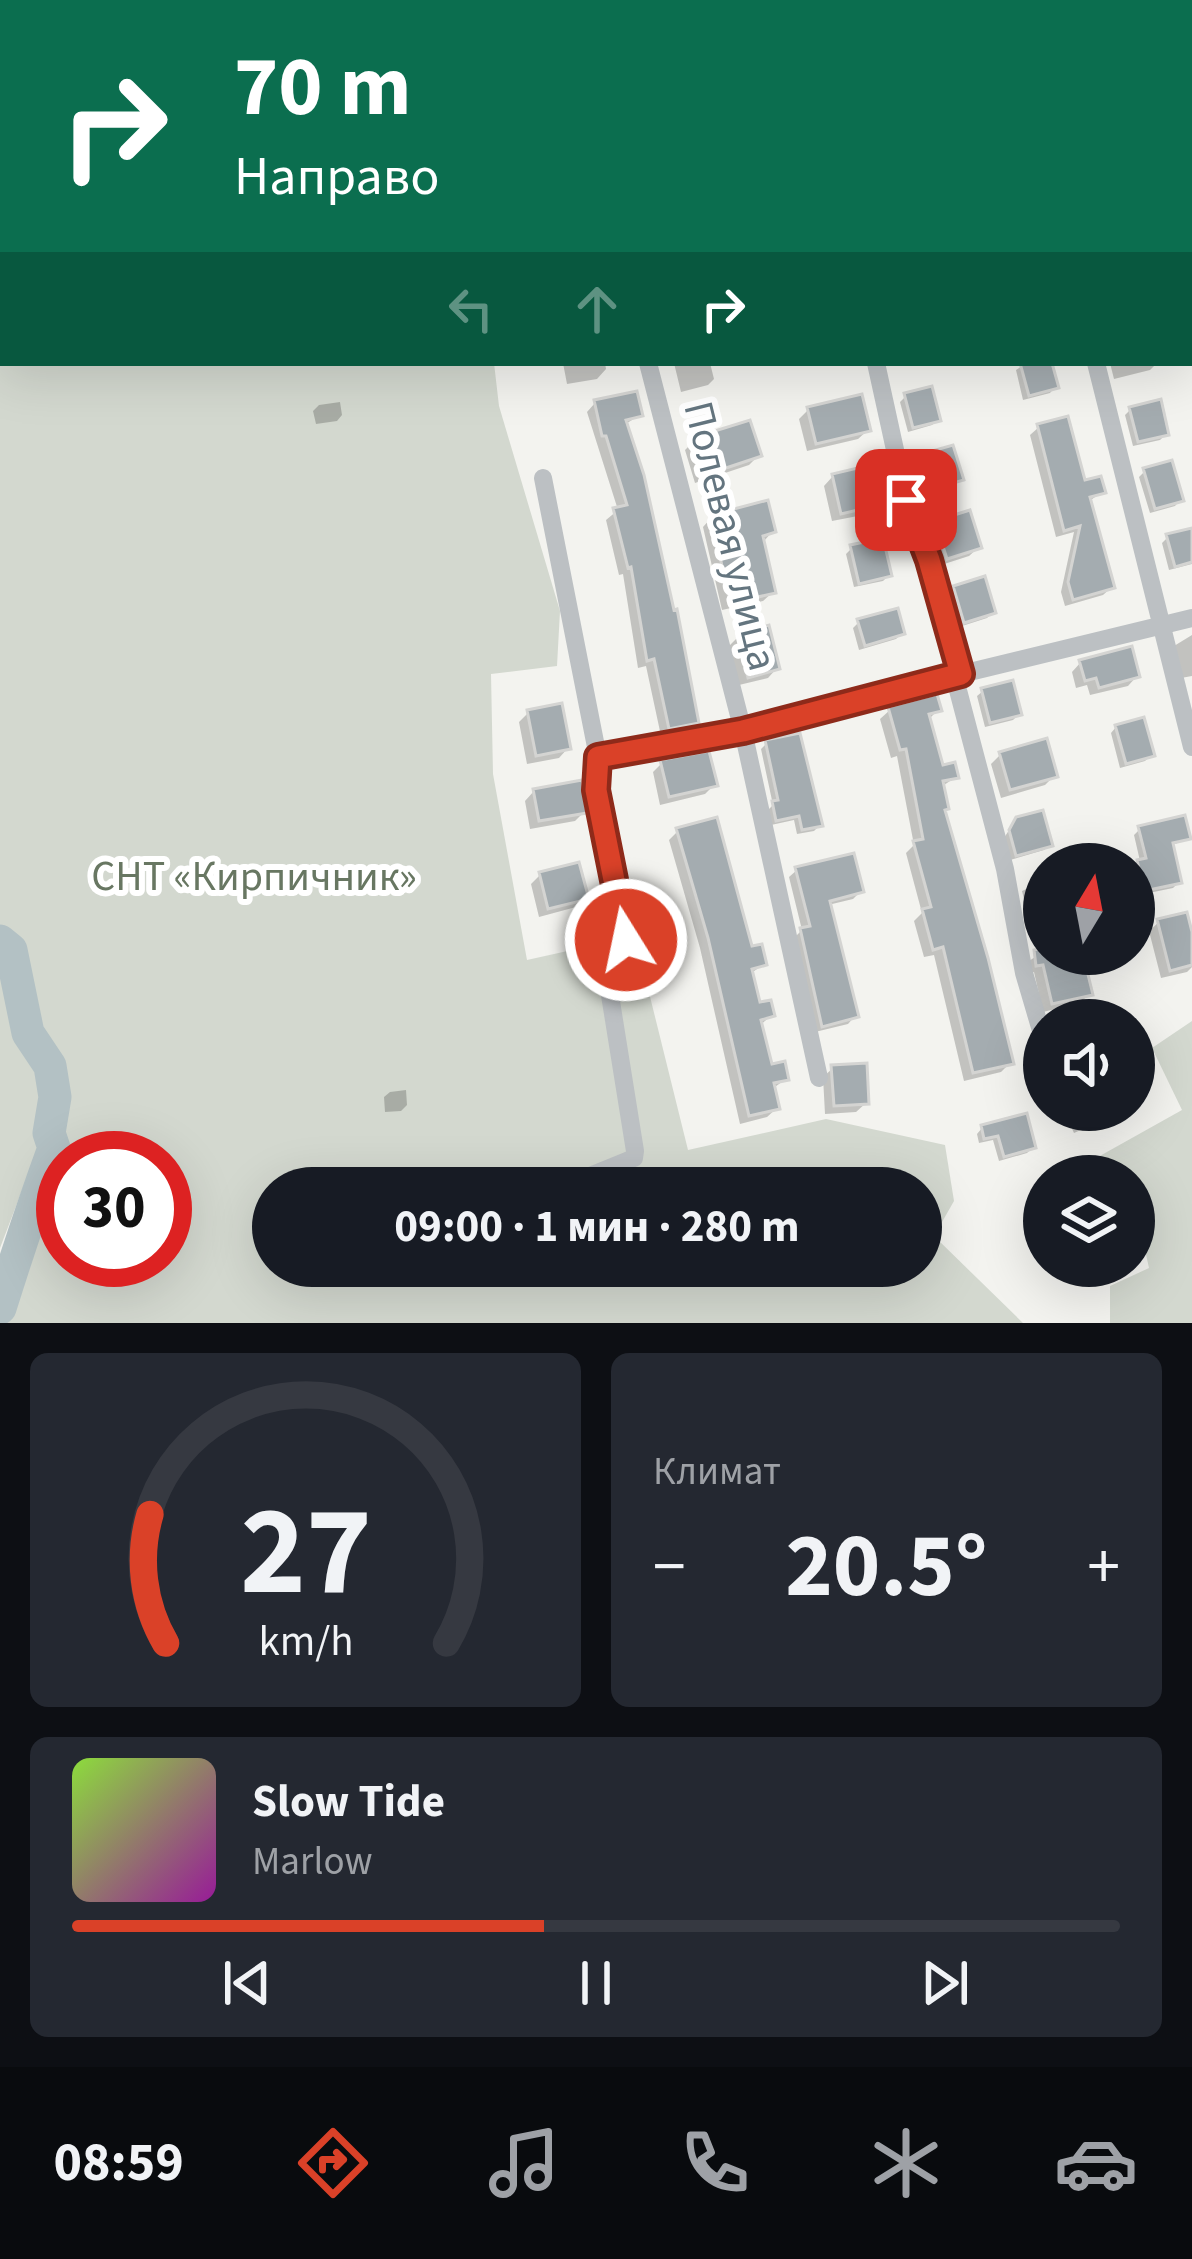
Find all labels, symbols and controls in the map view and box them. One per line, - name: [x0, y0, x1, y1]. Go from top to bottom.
- text: 70 m: [234, 28, 412, 148]
- icon: right: [36, 48, 192, 204]
- text: Направо: [234, 139, 439, 216]
- icon: left: [438, 276, 504, 342]
- icon: ahead: [564, 276, 630, 342]
- icon: right: [690, 276, 756, 342]
- street label: Полевая улица: [668, 395, 792, 677]
- pin: [855, 449, 957, 551]
- icon: arrive: [873, 467, 939, 533]
- north arrow: [1023, 843, 1155, 975]
- map controls: [1023, 843, 1155, 1287]
- park label: СНТ «Кирпичник»: [91, 847, 417, 907]
- position arrow: [563, 877, 689, 1003]
- button: sound: [1023, 999, 1155, 1131]
- speed limit sign: 30: [36, 1131, 192, 1287]
- button: layers: [1023, 1155, 1155, 1287]
- text: 09:00 · 1 мин · 280 m: [394, 1195, 800, 1259]
- text: Климат: [653, 1444, 781, 1500]
- text: 27: [240, 1464, 371, 1642]
- text: 20.5°: [785, 1503, 988, 1631]
- text: −: [653, 1520, 686, 1614]
- text: +: [1087, 1520, 1120, 1614]
- text: km/h: [258, 1611, 353, 1672]
- text: Slow Tide: [252, 1770, 445, 1834]
- text: Marlow: [252, 1834, 373, 1890]
- icon: previous: [214, 1950, 280, 2016]
- icon: pause: [563, 1950, 629, 2016]
- icon: next: [912, 1950, 978, 2016]
- icon: directions: [291, 2121, 375, 2205]
- icon: music: [482, 2121, 566, 2205]
- icon: phone: [673, 2121, 757, 2205]
- icon: climate: [864, 2121, 948, 2205]
- icon: car: [1054, 2121, 1138, 2205]
- text: 08:59: [53, 2125, 184, 2202]

